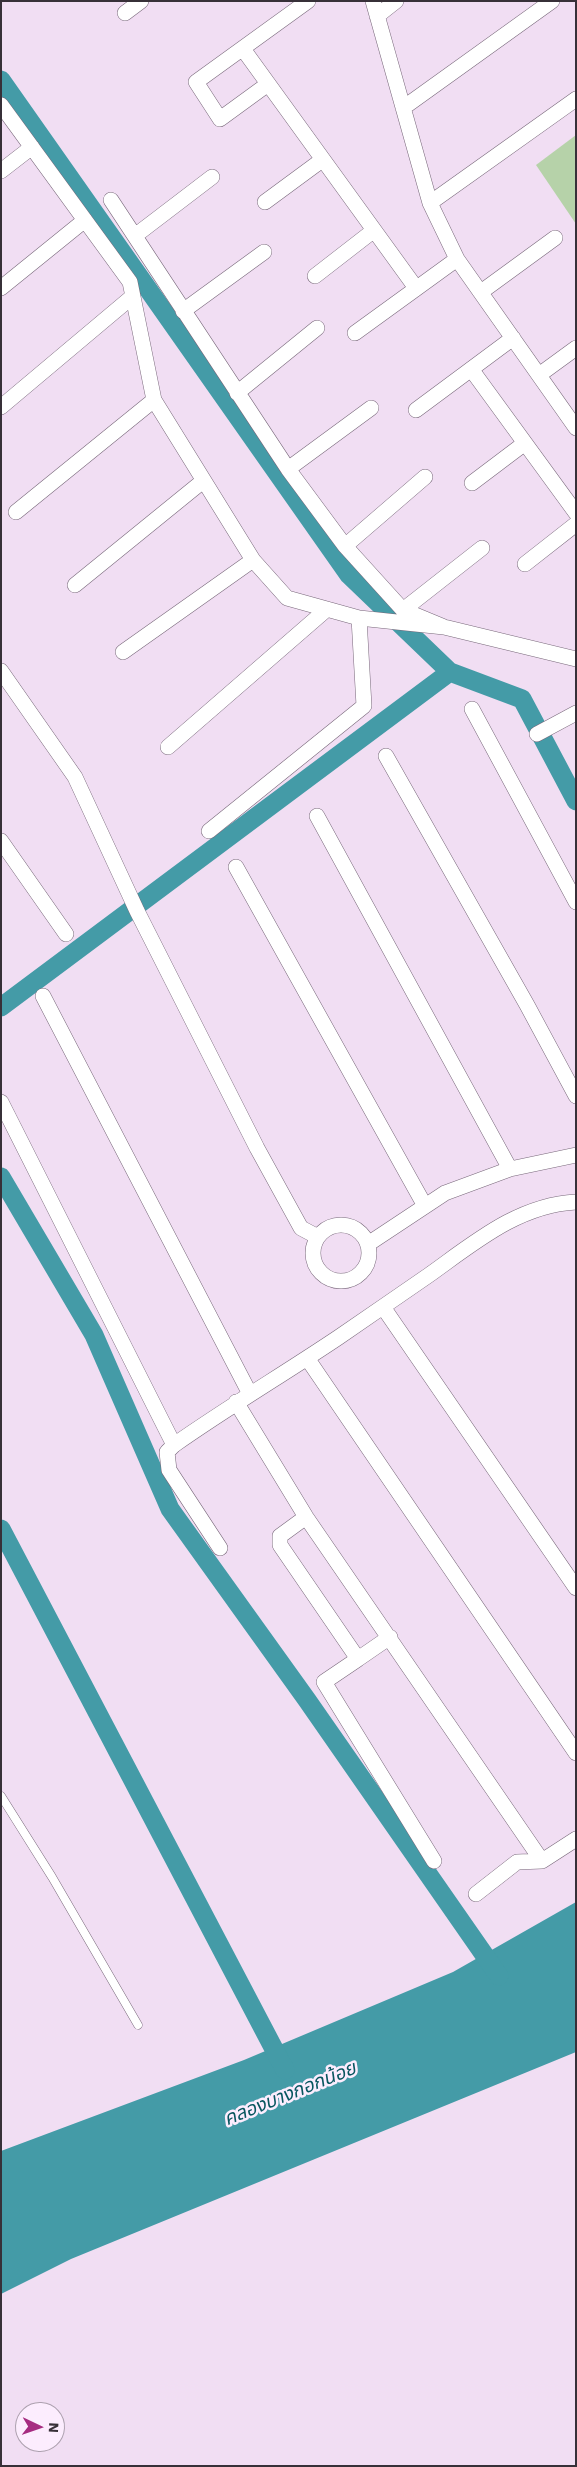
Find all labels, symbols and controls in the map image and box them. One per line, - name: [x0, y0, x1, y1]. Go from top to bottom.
- water label: คลองบางกอกน้อย: [221, 2057, 359, 2131]
- north arrow: [15, 2402, 65, 2452]
- text: N: [46, 2422, 62, 2433]

